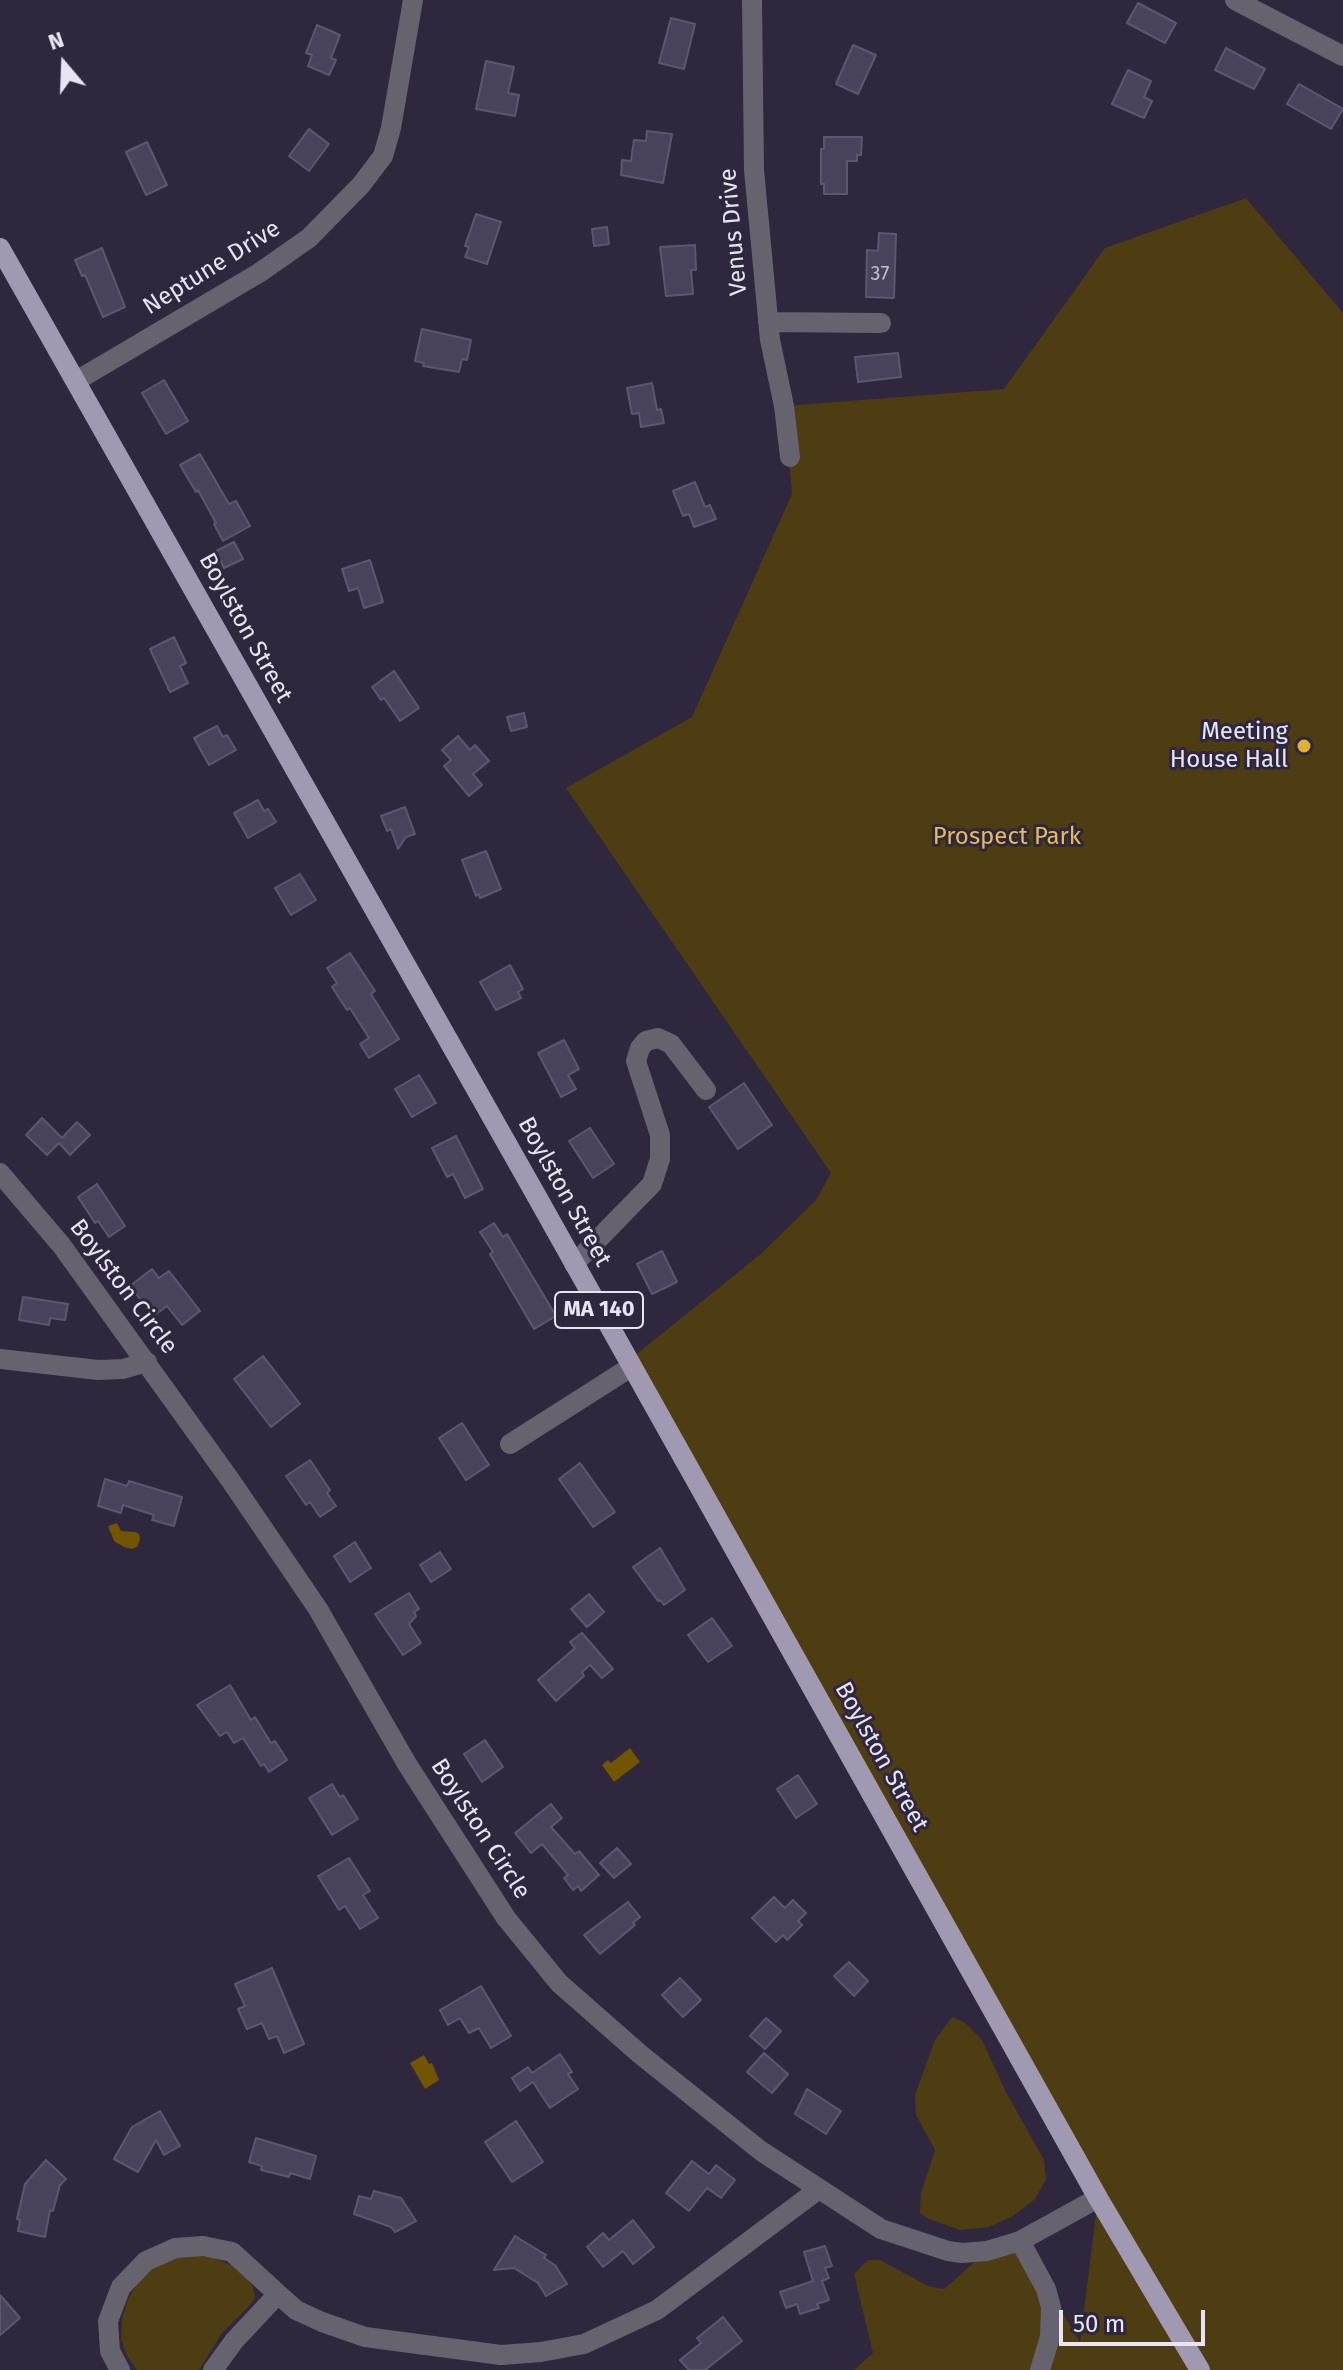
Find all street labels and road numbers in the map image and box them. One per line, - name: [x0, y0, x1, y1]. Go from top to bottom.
- street label: Venus Drive: [714, 167, 754, 297]
- street label: Neptune Drive: [138, 214, 286, 322]
- street label: Boylston Street: [192, 548, 298, 708]
- street label: Boylston Street: [511, 1112, 617, 1272]
- street label: Boylston Circle: [63, 1214, 183, 1360]
- road number: MA 140: [555, 1292, 643, 1328]
- street label: Boylston Street: [828, 1677, 934, 1837]
- street label: Boylston Circle: [424, 1753, 536, 1905]

